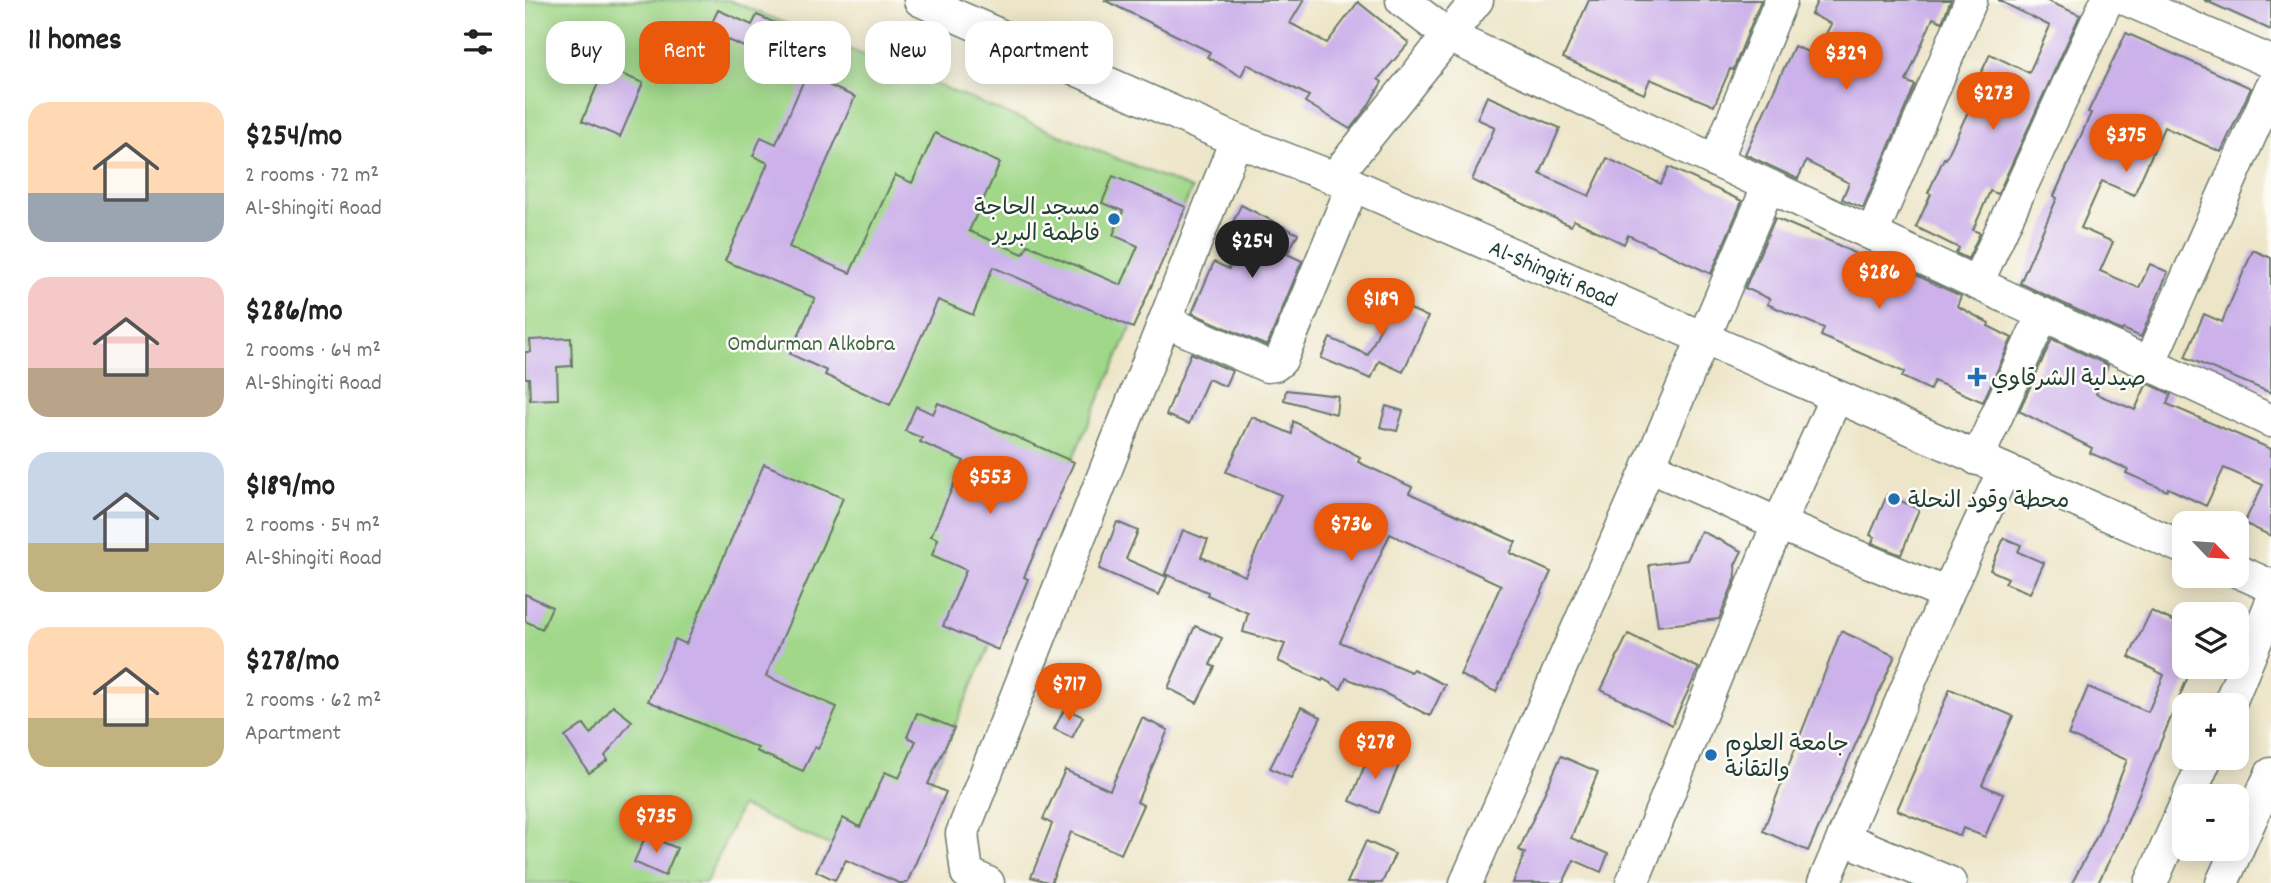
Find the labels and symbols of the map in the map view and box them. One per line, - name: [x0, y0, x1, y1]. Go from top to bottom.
- pin: $329: [1805, 32, 1887, 92]
- pin: $273: [1952, 72, 2034, 132]
- pin: $375: [2085, 114, 2167, 174]
- place label: مسجد الحاجة فاطمة البرير: [974, 193, 1100, 252]
- marker: مسجد الحاجة فاطمة البرير: [1106, 211, 1122, 227]
- pin: $254: [1211, 220, 1293, 280]
- street label: Al-Shingiti Road: [1483, 233, 1622, 318]
- pin: $286: [1838, 252, 1920, 311]
- pin: $189: [1340, 278, 1422, 338]
- park label: Omdurman Alkobra: [727, 329, 896, 362]
- place label: صيدلية الشرقاوي: [1991, 364, 2146, 397]
- marker: صيدلية الشرقاوي: [1969, 369, 1985, 385]
- pin: $553: [949, 456, 1031, 516]
- place label: محطة وقود النحلة: [1908, 486, 2069, 519]
- marker: محطة وقود النحلة: [1886, 491, 1902, 507]
- pin: $736: [1310, 504, 1392, 563]
- north arrow: [2172, 511, 2249, 588]
- pin: $717: [1028, 664, 1110, 723]
- pin: $278: [1334, 722, 1416, 781]
- place label: جامعة العلوم والتقانة: [1725, 729, 1849, 788]
- marker: جامعة العلوم والتقانة: [1703, 747, 1719, 763]
- pin: $735: [615, 796, 697, 855]

